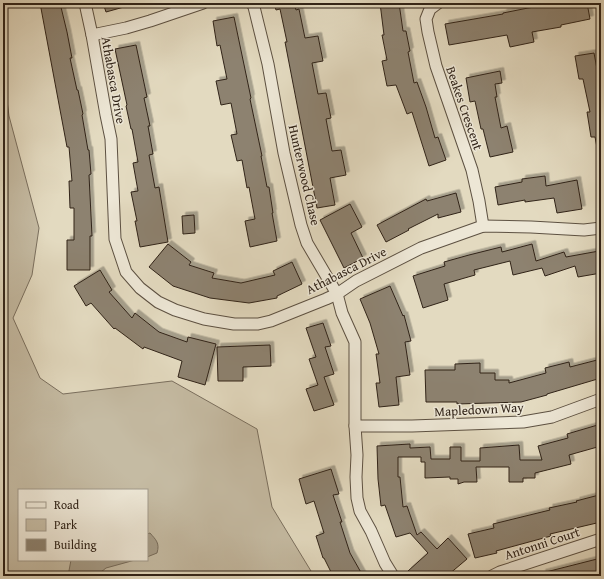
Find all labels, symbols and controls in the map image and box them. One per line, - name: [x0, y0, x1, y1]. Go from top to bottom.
- street label: Athabasca Drive: [97, 35, 130, 125]
- street label: Beakes Crescent: [441, 64, 488, 153]
- street label: Hunterwood Chase: [284, 123, 325, 227]
- street label: Athabasca Drive: [303, 242, 390, 299]
- street label: Mapledown Way: [434, 398, 525, 421]
- legend: [18, 489, 148, 561]
- text: Road: [54, 496, 80, 513]
- text: Park: [54, 516, 78, 533]
- street label: Antonni Court: [502, 522, 583, 565]
- text: Building: [54, 536, 97, 553]

